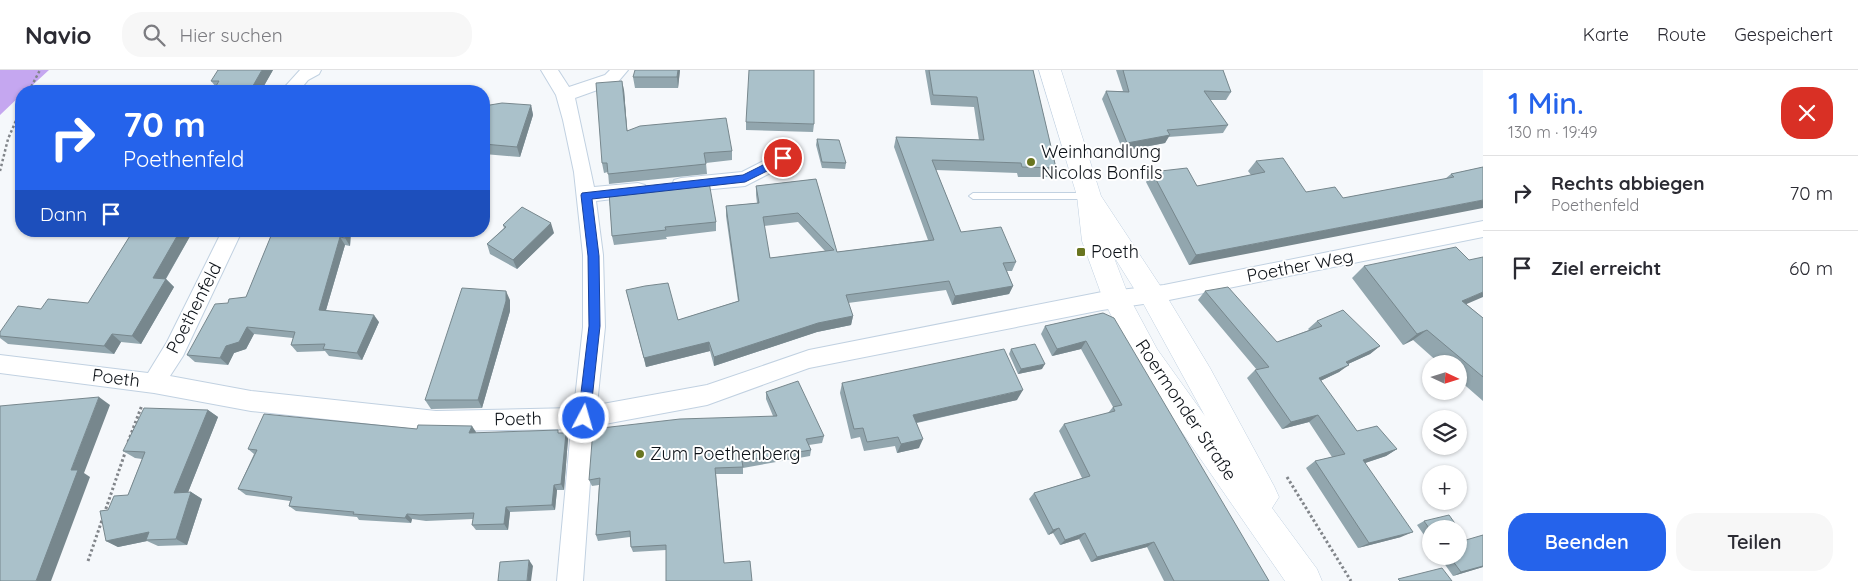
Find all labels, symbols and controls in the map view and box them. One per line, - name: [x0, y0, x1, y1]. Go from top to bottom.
- search box: [122, 12, 472, 57]
- text: Navio: [25, 20, 92, 50]
- icon: search: [140, 21, 168, 49]
- text: Hier suchen: [180, 23, 283, 47]
- text: Karte: [1583, 23, 1629, 46]
- text: Route: [1657, 23, 1706, 46]
- text: Gespeichert: [1734, 23, 1833, 46]
- text: 1 Min.: [1508, 84, 1584, 122]
- button: close: [1781, 87, 1833, 139]
- text: 70 m: [123, 102, 206, 146]
- icon: right: [40, 105, 105, 170]
- text: 130 m · 19:49: [1508, 122, 1598, 142]
- pin: [762, 137, 804, 179]
- place label: Weinhandlung Nicolas Bonfils: [1041, 140, 1162, 184]
- icon: arrive: [769, 144, 797, 172]
- text: Poethenfeld: [123, 145, 244, 173]
- marker: Weinhandlung Nicolas Bonfils: [1025, 156, 1037, 168]
- text: Rechts abbiegen: [1551, 171, 1704, 195]
- icon: right: [1508, 179, 1536, 207]
- text: 70 m: [1789, 181, 1833, 205]
- text: Poethenfeld: [1551, 195, 1639, 215]
- icon: arrive: [97, 200, 125, 228]
- text: Dann: [40, 202, 87, 226]
- place label: Poeth: [1091, 240, 1139, 263]
- street label: Poether Weg: [1245, 244, 1355, 287]
- marker: Poeth: [1075, 246, 1087, 258]
- icon: arrive: [1508, 254, 1536, 282]
- text: Ziel erreicht: [1551, 256, 1661, 280]
- text: 60 m: [1789, 256, 1833, 280]
- street label: Poethenfeld: [161, 258, 226, 357]
- street label: Roermonder Straße: [1131, 335, 1242, 485]
- north arrow: [1422, 355, 1468, 400]
- map controls: [1422, 355, 1467, 565]
- street label: Poeth: [91, 363, 141, 392]
- position arrow: [557, 391, 609, 443]
- street label: Poeth: [494, 407, 542, 430]
- button: layers: [1422, 410, 1467, 455]
- place label: Zum Poethenberg: [650, 442, 801, 465]
- marker: Zum Poethenberg: [634, 448, 646, 460]
- button: +: [1422, 465, 1467, 510]
- button: Beenden: [1508, 513, 1666, 571]
- button: Teilen: [1676, 513, 1833, 571]
- button: −: [1422, 520, 1467, 565]

